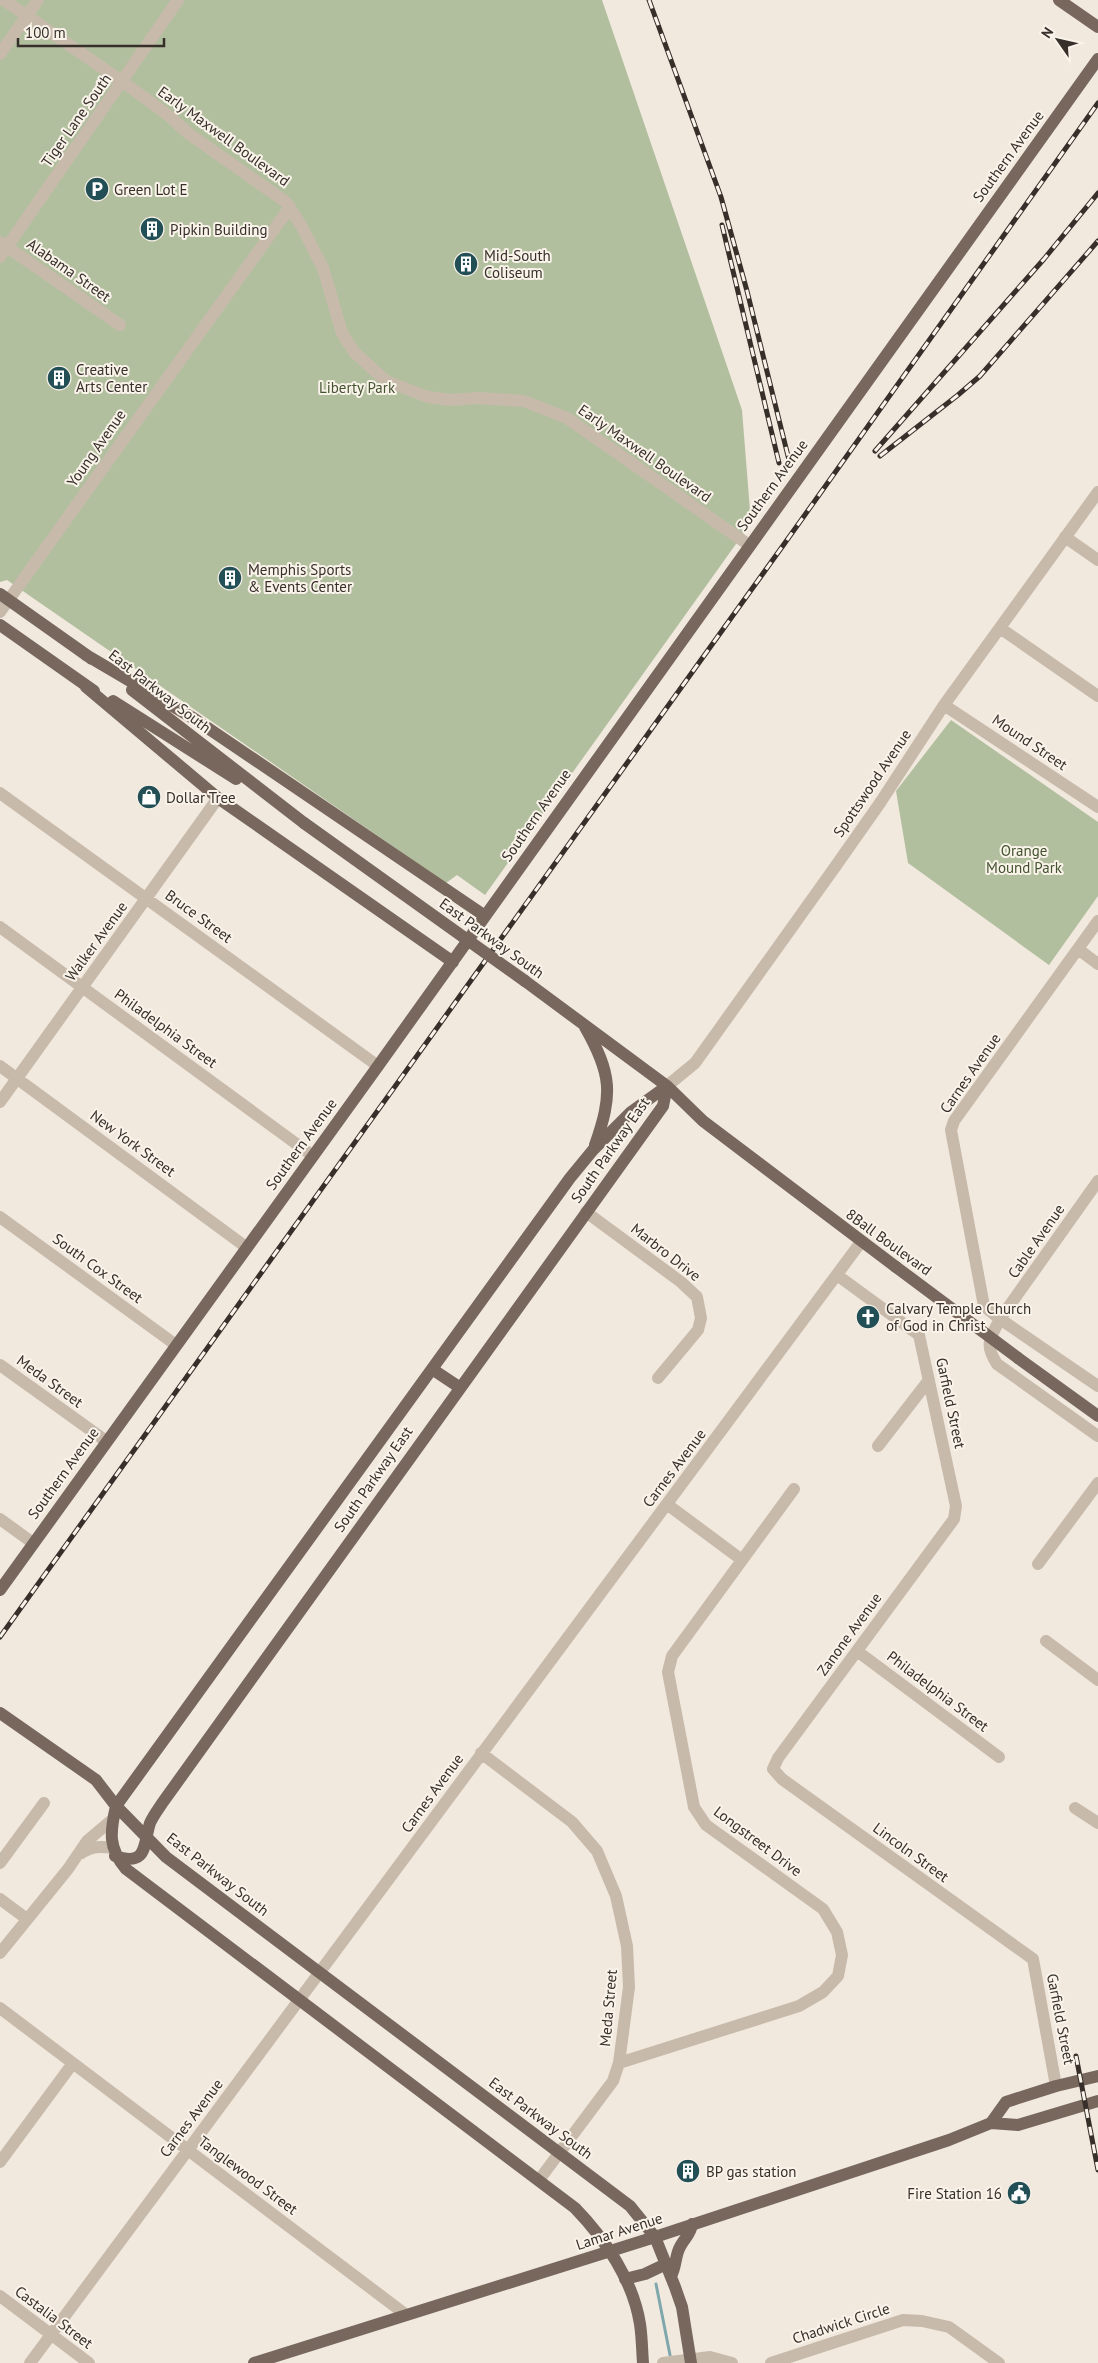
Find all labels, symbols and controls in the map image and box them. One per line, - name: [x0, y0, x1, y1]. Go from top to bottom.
- scale bar: [18, 15, 164, 47]
- north arrow: [1033, 15, 1083, 65]
- text: 100 m: [25, 23, 66, 42]
- text: N: [1037, 24, 1057, 42]
- street label: Tiger Lane South: [37, 70, 115, 170]
- street label: Early Maxwell Boulevard: [154, 82, 294, 190]
- street label: Southern Avenue: [968, 106, 1048, 206]
- parking icon: Green Lot E: [84, 176, 110, 202]
- place label: Green Lot E: [114, 180, 188, 199]
- building icon: Pipkin Building: [139, 216, 165, 242]
- place label: Pipkin Building: [170, 220, 268, 239]
- street label: Alabama Street: [23, 234, 115, 306]
- place label: Mid-South Coliseum: [484, 246, 551, 282]
- building icon: Mid-South Coliseum: [453, 251, 479, 277]
- place label: Creative Arts Center: [76, 360, 147, 396]
- building icon: Creative Arts Center: [46, 365, 72, 391]
- park label: Liberty Park: [319, 378, 396, 397]
- street label: Early Maxwell Boulevard: [575, 400, 715, 506]
- street label: Young Avenue: [62, 406, 130, 490]
- street label: Southern Avenue: [732, 435, 812, 535]
- place label: Memphis Sports & Events Center: [248, 560, 352, 596]
- building icon: Memphis Sports & Events Center: [217, 565, 243, 591]
- street label: East Parkway South: [105, 645, 215, 737]
- street label: Mound Street: [989, 710, 1071, 774]
- street label: Spottswood Avenue: [829, 725, 915, 841]
- street label: Southern Avenue: [497, 765, 575, 865]
- shop icon: Dollar Tree: [136, 784, 162, 810]
- place label: Dollar Tree: [166, 788, 236, 807]
- park label: Orange Mound Park: [986, 841, 1063, 877]
- street label: Bruce Street: [162, 885, 236, 947]
- street label: East Parkway South: [436, 894, 548, 982]
- street label: Walker Avenue: [61, 897, 131, 985]
- street label: Philadelphia Street: [111, 984, 221, 1072]
- street label: Carnes Avenue: [935, 1029, 1005, 1117]
- street label: South Parkway East: [566, 1093, 654, 1207]
- street label: Southern Avenue: [261, 1094, 341, 1194]
- street label: New York Street: [87, 1106, 179, 1180]
- street label: Cable Avenue: [1003, 1200, 1069, 1282]
- street label: 8Ball Boulevard: [842, 1204, 936, 1280]
- street label: Marbro Drive: [627, 1219, 705, 1285]
- street label: South Cox Street: [49, 1229, 147, 1307]
- place label: Calvary Temple Church of God in Christ: [886, 1299, 1031, 1335]
- church icon: Calvary Temple Church of God in Christ: [855, 1304, 881, 1330]
- street label: Meda Street: [13, 1351, 87, 1411]
- street label: Garfield Street: [932, 1356, 970, 1450]
- street label: South Parkway East: [329, 1422, 417, 1536]
- street label: Southern Avenue: [23, 1423, 103, 1523]
- street label: Carnes Avenue: [638, 1425, 710, 1511]
- street label: Zanone Avenue: [813, 1589, 885, 1679]
- street label: Philadelphia Street: [883, 1647, 993, 1735]
- street label: Carnes Avenue: [397, 1750, 467, 1836]
- street label: Longstreet Drive: [710, 1802, 806, 1880]
- street label: Lincoln Street: [869, 1818, 953, 1886]
- street label: East Parkway South: [163, 1828, 273, 1920]
- street label: Meda Street: [595, 1969, 621, 2047]
- street label: Garfield Street: [1043, 1972, 1079, 2066]
- street label: East Parkway South: [485, 2073, 597, 2163]
- street label: Carnes Avenue: [155, 2075, 227, 2161]
- street label: Tanglewood Street: [195, 2131, 301, 2219]
- building icon: BP gas station: [675, 2158, 701, 2184]
- place label: BP gas station: [706, 2162, 797, 2181]
- public building icon: Fire Station 16: [1006, 2180, 1032, 2206]
- place label: Fire Station 16: [907, 2184, 1002, 2203]
- street label: Lamar Avenue: [573, 2208, 665, 2254]
- street label: Castalia Street: [11, 2282, 97, 2352]
- street label: Chadwick Circle: [790, 2298, 892, 2348]

